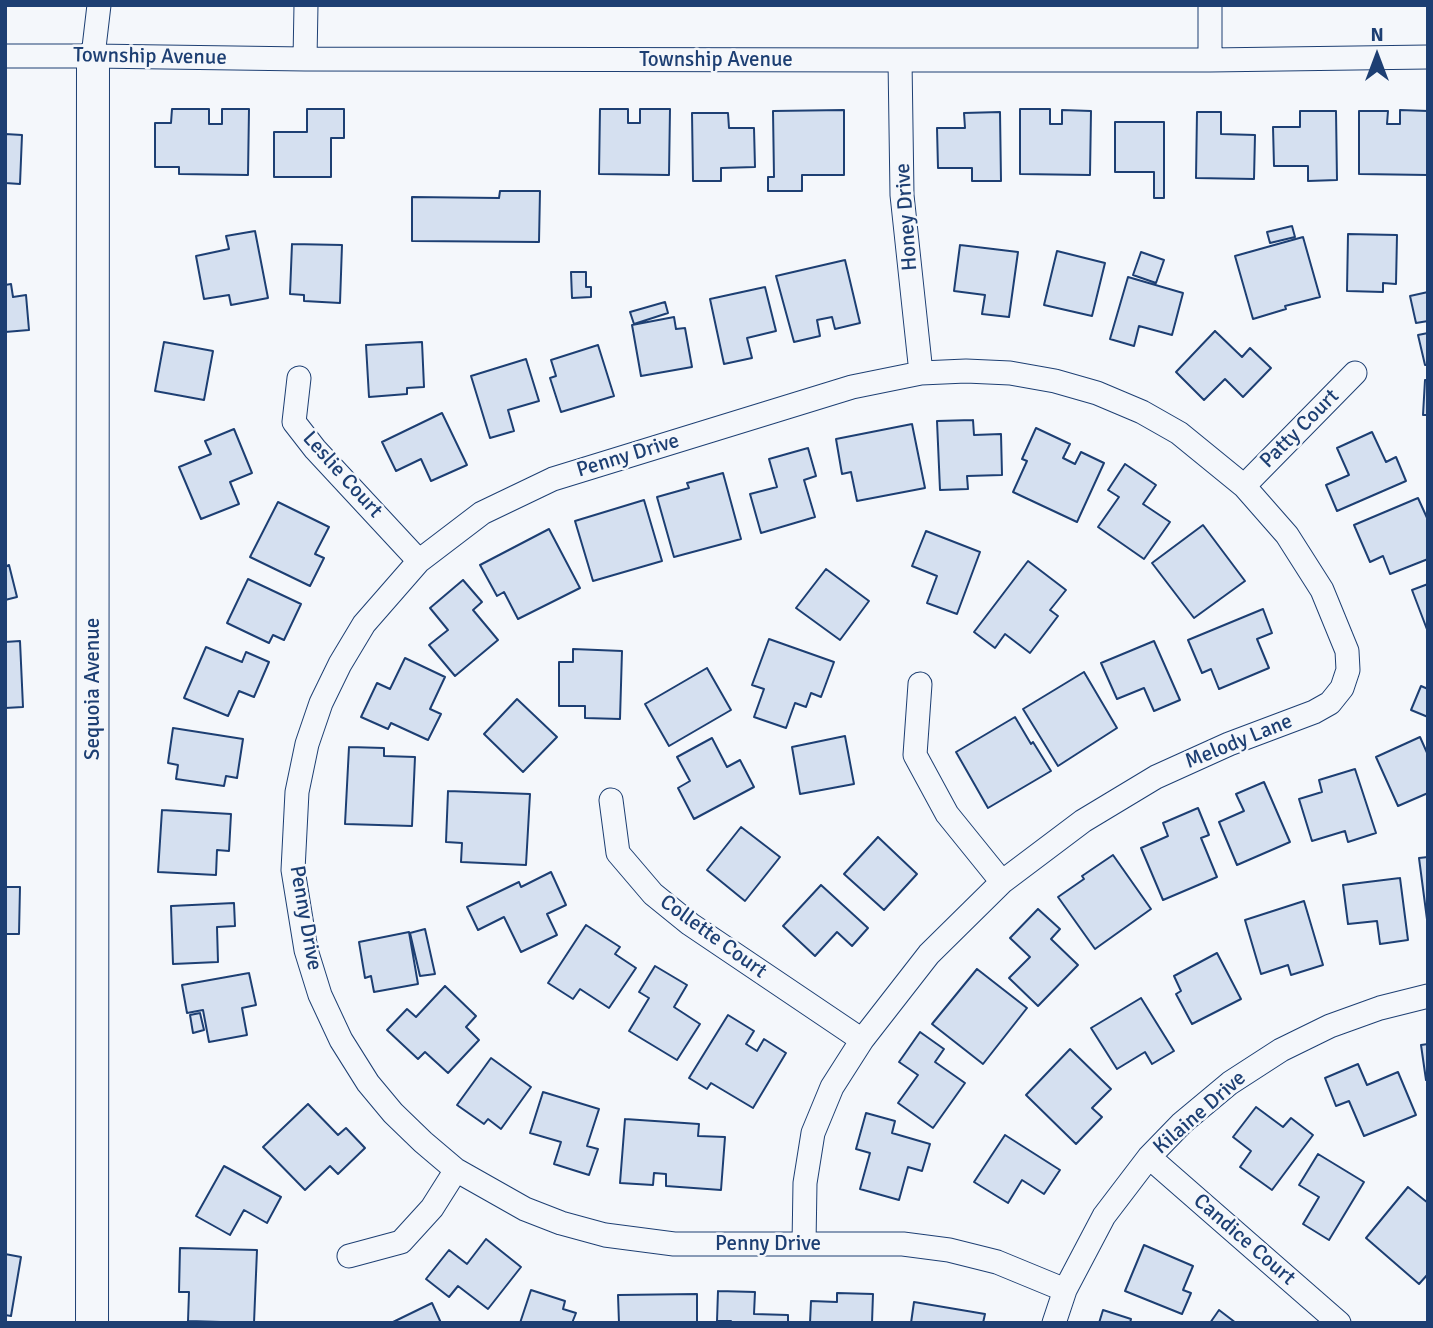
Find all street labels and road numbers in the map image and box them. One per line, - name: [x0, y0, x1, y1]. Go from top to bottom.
- street label: Township Avenue: [73, 43, 227, 71]
- street label: Township Avenue: [639, 47, 793, 73]
- street label: Honey Drive: [891, 162, 923, 272]
- street label: Patty Court: [1255, 384, 1345, 474]
- street label: Leslie Court: [297, 427, 387, 523]
- street label: Penny Drive: [574, 428, 682, 484]
- street label: Sequoia Avenue: [80, 618, 106, 760]
- street label: Melody Lane: [1182, 709, 1296, 775]
- street label: Penny Drive: [283, 864, 327, 972]
- street label: Collette Court: [655, 890, 771, 984]
- street label: Kilaine Drive: [1149, 1066, 1251, 1160]
- street label: Candice Court: [1188, 1189, 1300, 1291]
- street label: Penny Drive: [715, 1231, 821, 1257]

